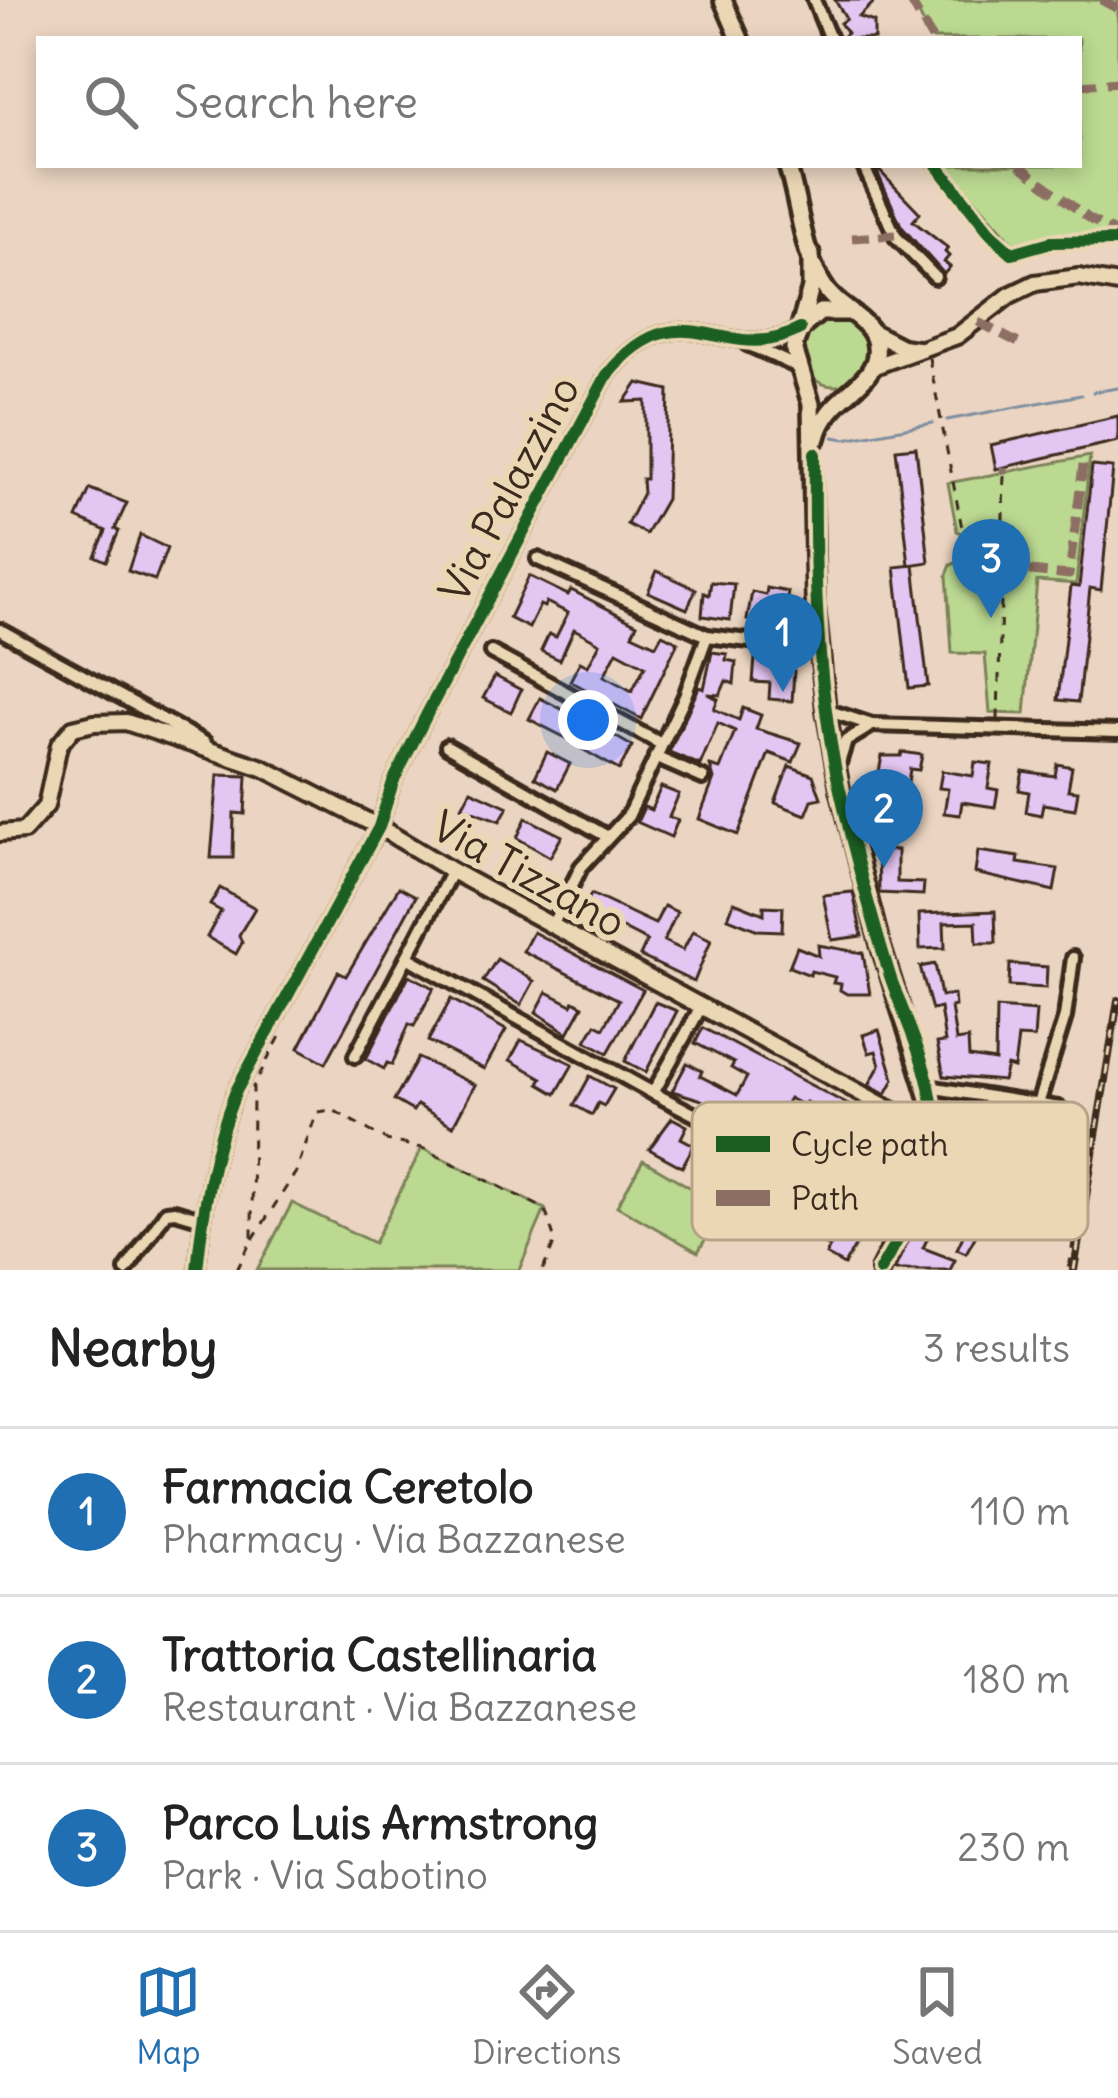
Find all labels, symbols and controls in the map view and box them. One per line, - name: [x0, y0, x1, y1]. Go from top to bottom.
- search box: [36, 36, 1082, 168]
- icon: search: [78, 69, 144, 135]
- text: Search here: [174, 74, 418, 130]
- street label: Via Palazzino: [428, 367, 590, 611]
- pin: 3: [952, 519, 1030, 618]
- pin: 1: [744, 593, 822, 692]
- your location: [558, 690, 618, 750]
- pin: 2: [845, 769, 923, 868]
- street label: Via Tizzano: [423, 800, 635, 948]
- legend: [692, 1102, 1088, 1240]
- text: Cycle path: [791, 1123, 949, 1165]
- text: Path: [791, 1177, 859, 1219]
- text: Nearby: [48, 1316, 217, 1380]
- text: 3 results: [923, 1324, 1070, 1373]
- text: Farmacia Ceretolo: [162, 1459, 534, 1515]
- text: 1: [79, 1487, 95, 1536]
- text: 110 m: [970, 1487, 1070, 1536]
- text: Pharmacy · Via Bazzanese: [162, 1515, 626, 1564]
- text: Trattoria Castellinaria: [162, 1627, 597, 1683]
- text: 2: [76, 1655, 98, 1704]
- text: 180 m: [963, 1655, 1070, 1704]
- text: Restaurant · Via Bazzanese: [162, 1683, 637, 1732]
- text: Parco Luis Armstrong: [162, 1795, 598, 1851]
- text: 3: [76, 1823, 98, 1872]
- text: 230 m: [957, 1823, 1070, 1872]
- text: Park · Via Sabotino: [162, 1851, 488, 1900]
- tab: Map: [135, 1959, 201, 2073]
- tab: Directions: [472, 1959, 621, 2073]
- tab: Saved: [892, 1959, 983, 2073]

